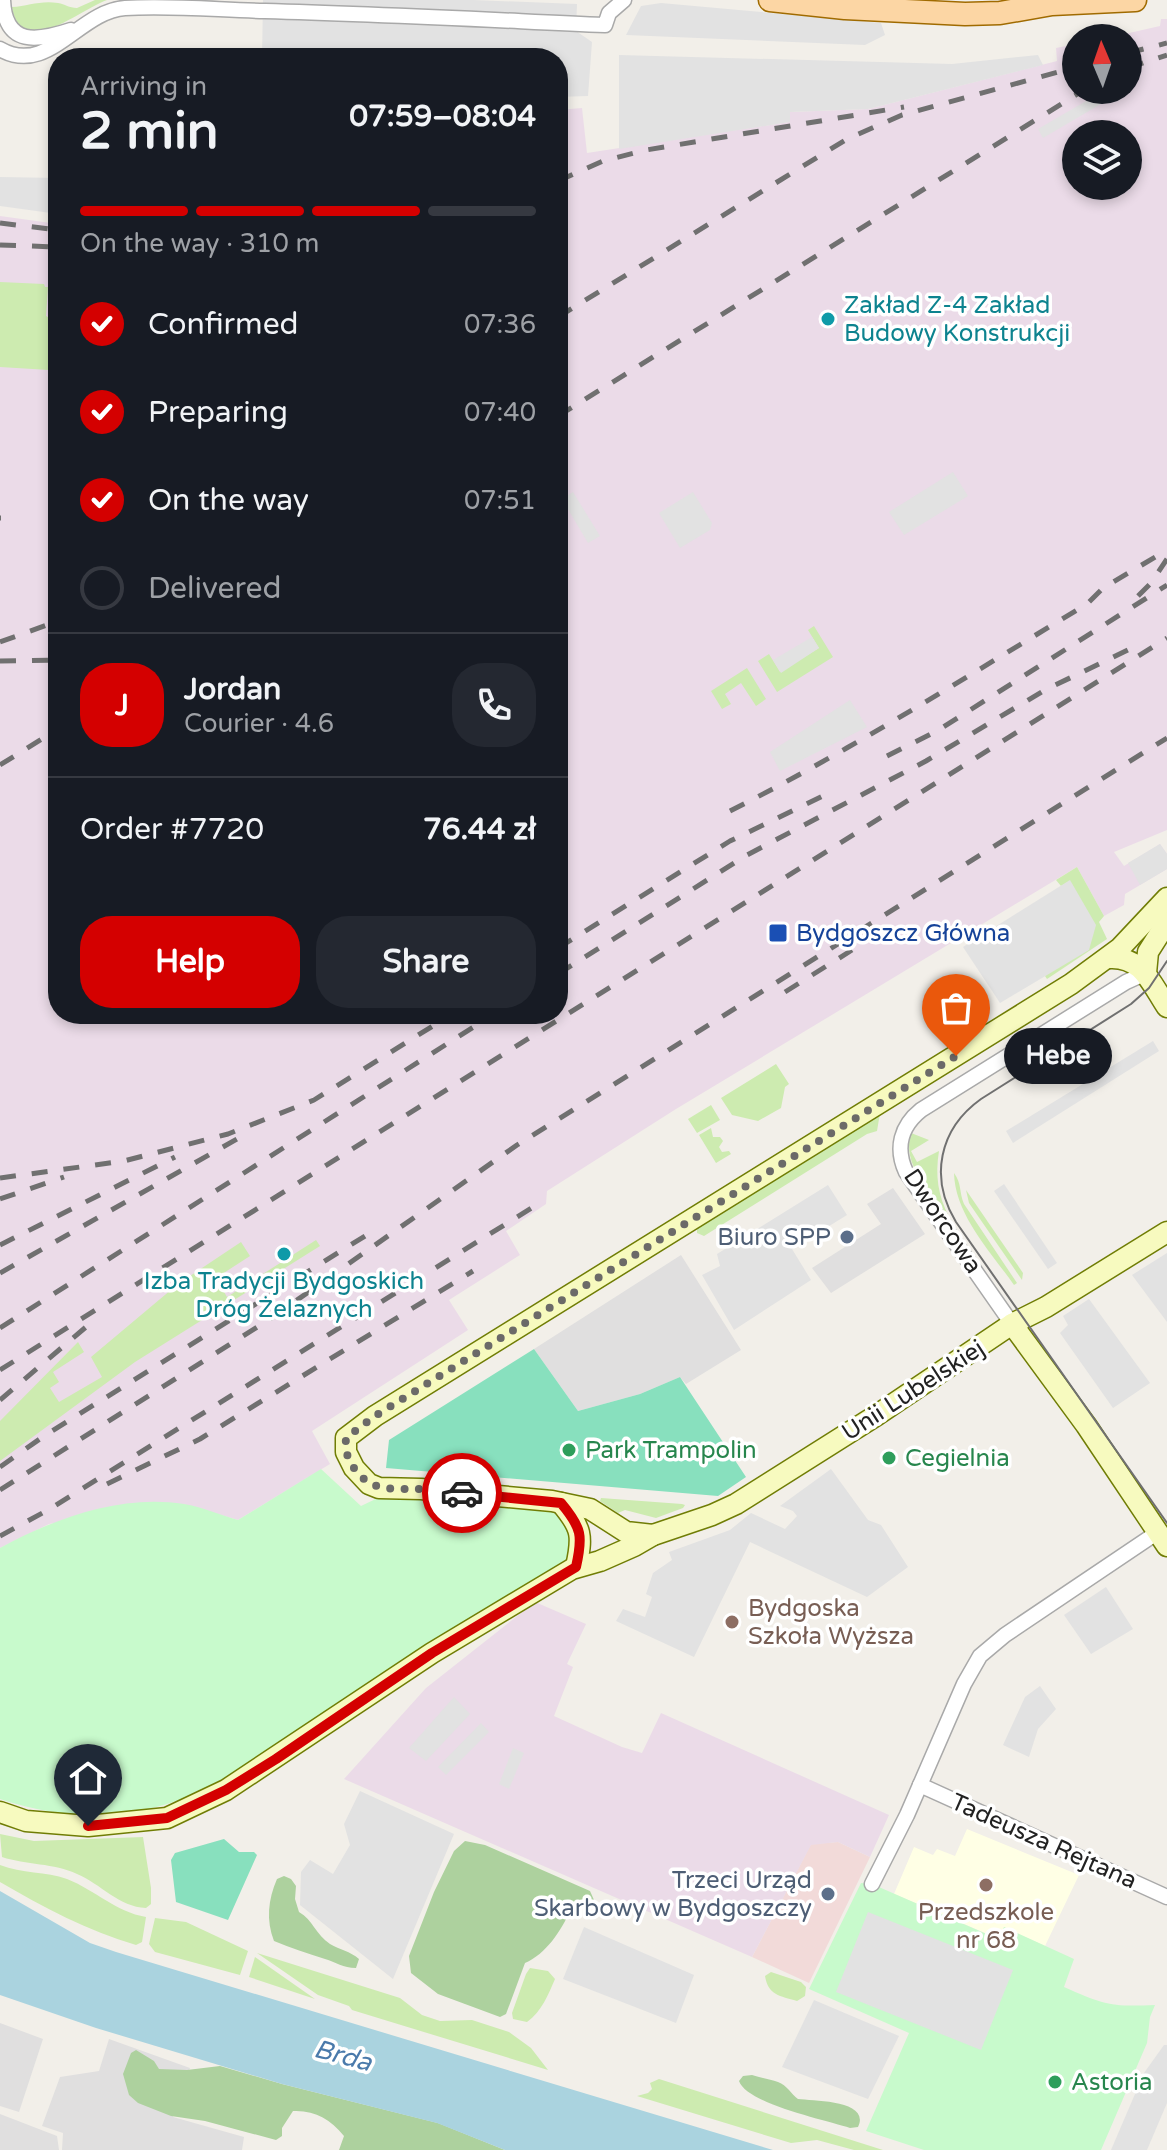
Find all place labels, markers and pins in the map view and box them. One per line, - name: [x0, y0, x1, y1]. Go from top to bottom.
- place label: Zakład Z-4 Zakład Budowy Konstrukcji: [844, 291, 1070, 348]
- marker: Zakład Z-4 Zakład Budowy Konstrukcji: [819, 310, 837, 328]
- place label: Bydgoszcz Główna: [796, 919, 1010, 948]
- marker: Bydgoszcz Główna: [767, 922, 789, 944]
- pin: [922, 974, 990, 1056]
- callout: Hebe: [1004, 1028, 1112, 1084]
- place label: Biuro SPP: [717, 1223, 831, 1252]
- marker: Biuro SPP: [838, 1228, 856, 1246]
- marker: Izba Tradycji Bydgoskich Dróg Żelaznych: [275, 1245, 293, 1263]
- place label: Izba Tradycji Bydgoskich Dróg Żelaznych: [144, 1267, 424, 1324]
- place label: Park Trampolin: [585, 1436, 757, 1465]
- marker: Park Trampolin: [560, 1441, 578, 1459]
- place label: Cegielnia: [905, 1444, 1010, 1473]
- marker: Cegielnia: [880, 1449, 898, 1467]
- place label: Bydgoska Szkoła Wyższa: [748, 1594, 914, 1651]
- marker: Bydgoska Szkoła Wyższa: [723, 1613, 741, 1631]
- pin: [54, 1744, 122, 1826]
- place label: Trzeci Urząd Skarbowy w Bydgoszczy: [534, 1866, 812, 1923]
- marker: Przedszkole nr 68: [977, 1876, 995, 1894]
- marker: Trzeci Urząd Skarbowy w Bydgoszczy: [819, 1885, 837, 1903]
- place label: Przedszkole nr 68: [918, 1898, 1054, 1955]
- place label: Astoria: [1071, 2068, 1153, 2097]
- marker: Astoria: [1046, 2073, 1064, 2091]

